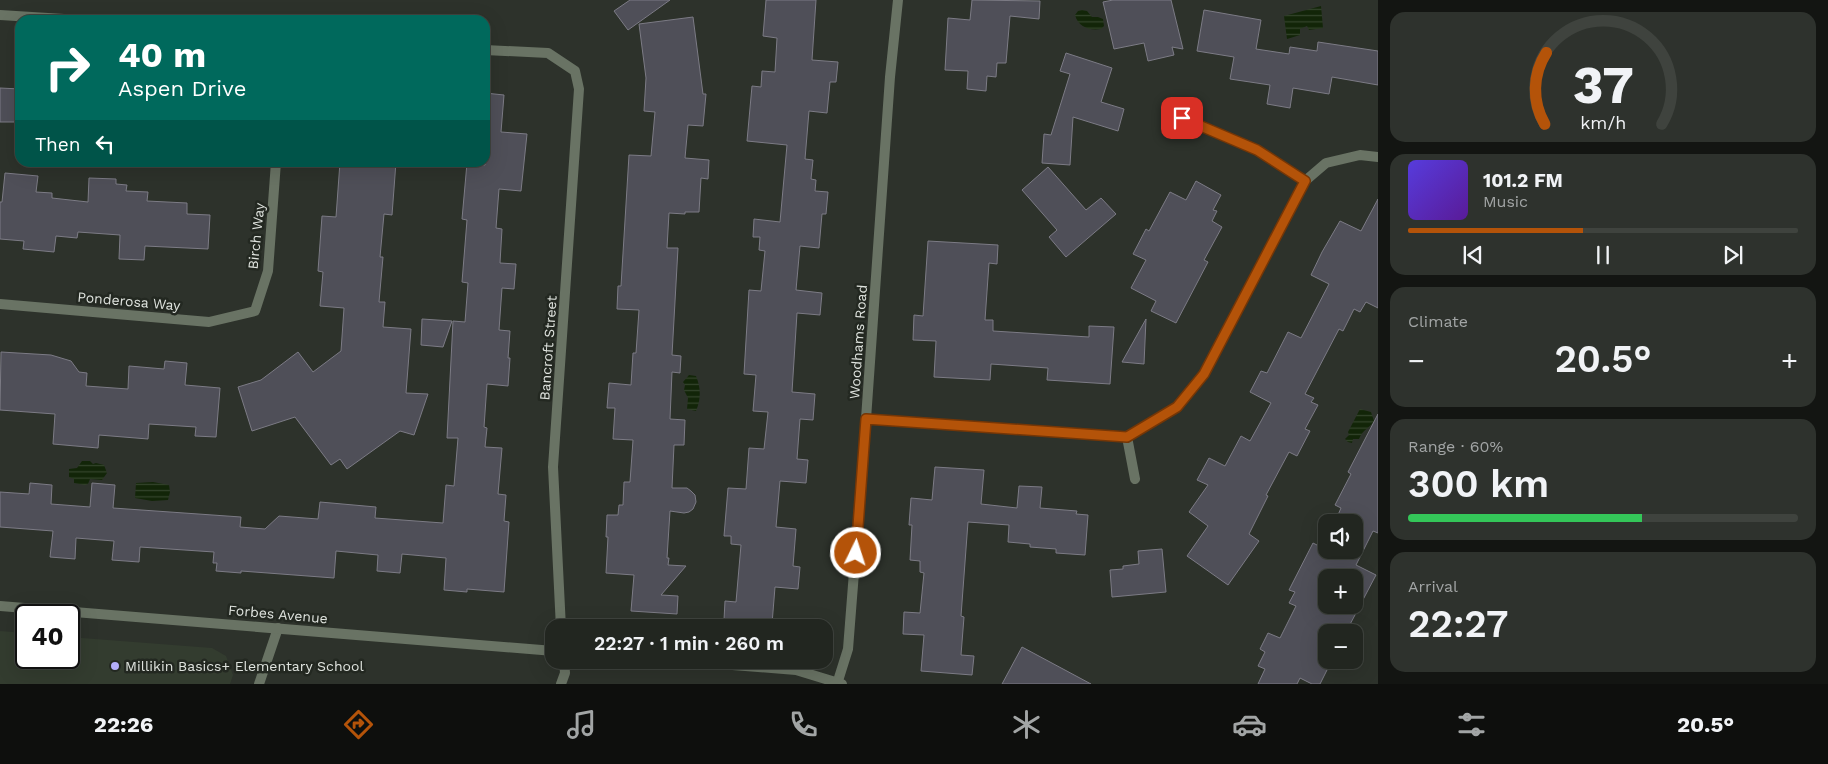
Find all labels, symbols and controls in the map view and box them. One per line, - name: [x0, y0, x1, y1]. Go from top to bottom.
- text: 40 m: [118, 34, 206, 76]
- icon: right: [35, 35, 100, 100]
- text: 37: [1573, 55, 1634, 116]
- text: Aspen Drive: [118, 76, 246, 101]
- pin: [1161, 97, 1203, 139]
- icon: arrive: [1168, 104, 1196, 132]
- text: km/h: [1580, 112, 1626, 133]
- icon: left: [91, 130, 119, 158]
- text: Then: [35, 133, 81, 156]
- text: 101.2 FM: [1483, 169, 1563, 192]
- text: Music: [1483, 192, 1528, 211]
- street label: Birch Way: [245, 201, 268, 270]
- icon: previous: [1459, 241, 1487, 269]
- icon: pause: [1589, 241, 1617, 269]
- icon: next: [1719, 241, 1747, 269]
- street label: Woodhams Road: [846, 284, 870, 400]
- street label: Ponderosa Way: [77, 289, 182, 314]
- street label: Bancroft Street: [536, 295, 560, 401]
- text: Climate: [1408, 312, 1468, 331]
- text: 20.5°: [1554, 337, 1652, 381]
- text: −: [1408, 344, 1425, 377]
- text: +: [1781, 344, 1798, 377]
- text: Range · 60%: [1408, 437, 1503, 456]
- text: 300 km: [1408, 462, 1549, 506]
- map controls: [1318, 514, 1363, 669]
- button: sound: [1318, 514, 1363, 559]
- position arrow: [829, 526, 881, 578]
- button: +: [1318, 569, 1363, 614]
- text: Arrival: [1408, 577, 1458, 596]
- street label: Forbes Avenue: [228, 602, 328, 626]
- text: 22:27: [1408, 602, 1509, 646]
- speed limit sign: 40: [15, 604, 80, 669]
- button: −: [1318, 624, 1363, 669]
- text: 22:27 · 1 min · 260 m: [594, 632, 784, 655]
- place label: Millikin Basics+ Elementary School: [125, 658, 364, 674]
- marker: Millikin Basics+ Elementary School: [109, 660, 121, 672]
- icon: directions: [341, 707, 376, 742]
- icon: music: [564, 707, 599, 742]
- icon: phone: [786, 707, 821, 742]
- icon: climate: [1009, 707, 1044, 742]
- icon: car: [1232, 707, 1267, 742]
- icon: filters: [1454, 707, 1489, 742]
- text: 22:26: [94, 712, 153, 737]
- text: 20.5°: [1677, 712, 1734, 737]

